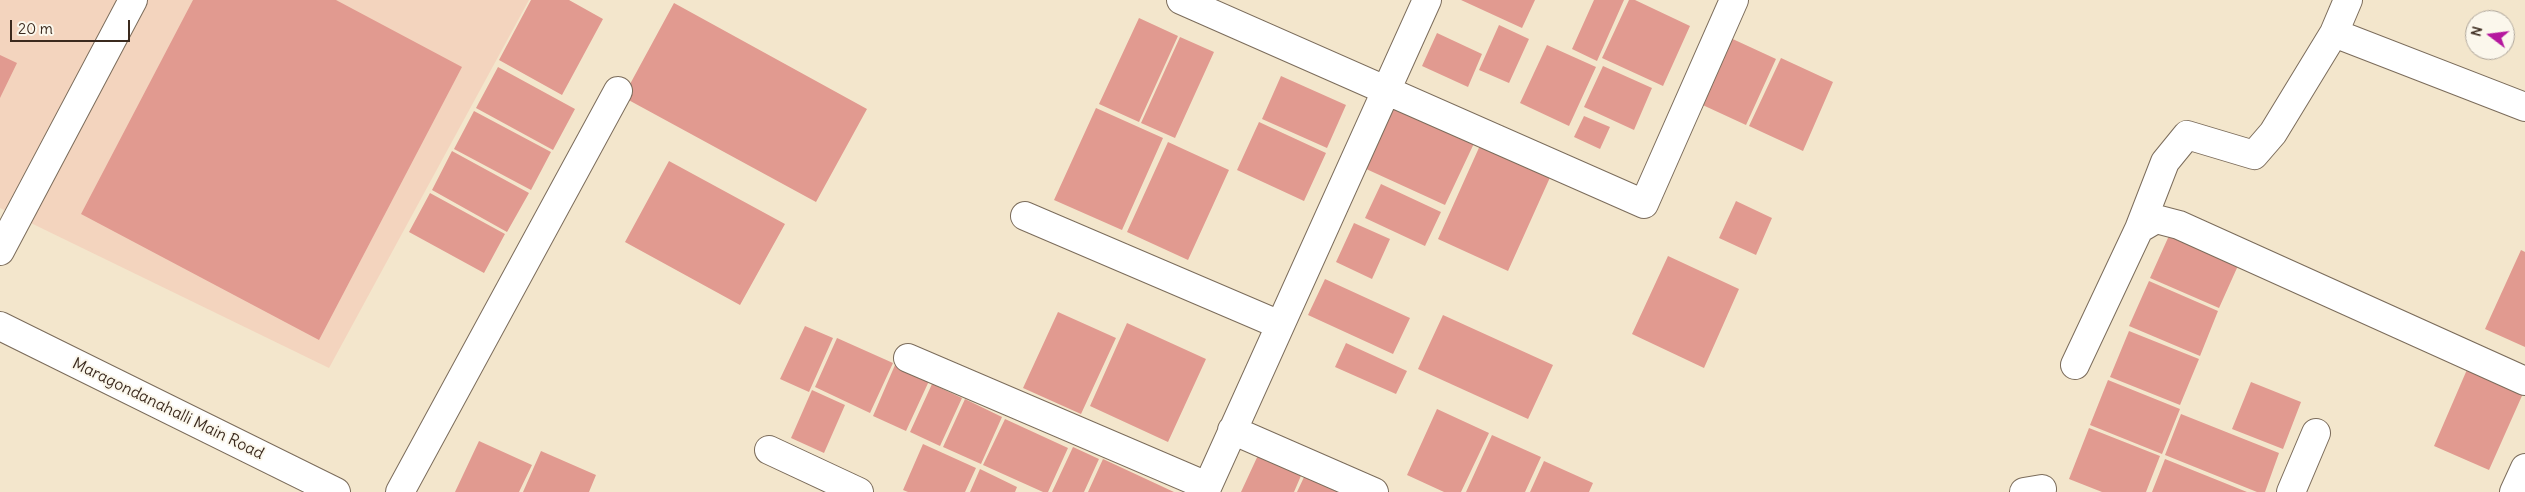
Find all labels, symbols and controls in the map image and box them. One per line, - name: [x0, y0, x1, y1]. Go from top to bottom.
- scale bar: [12, 10, 132, 42]
- north arrow: [2465, 10, 2515, 60]
- text: 20 m: [18, 19, 53, 38]
- text: N: [2467, 24, 2486, 38]
- street label: Maragondanahalli Main Road: [69, 354, 267, 464]

